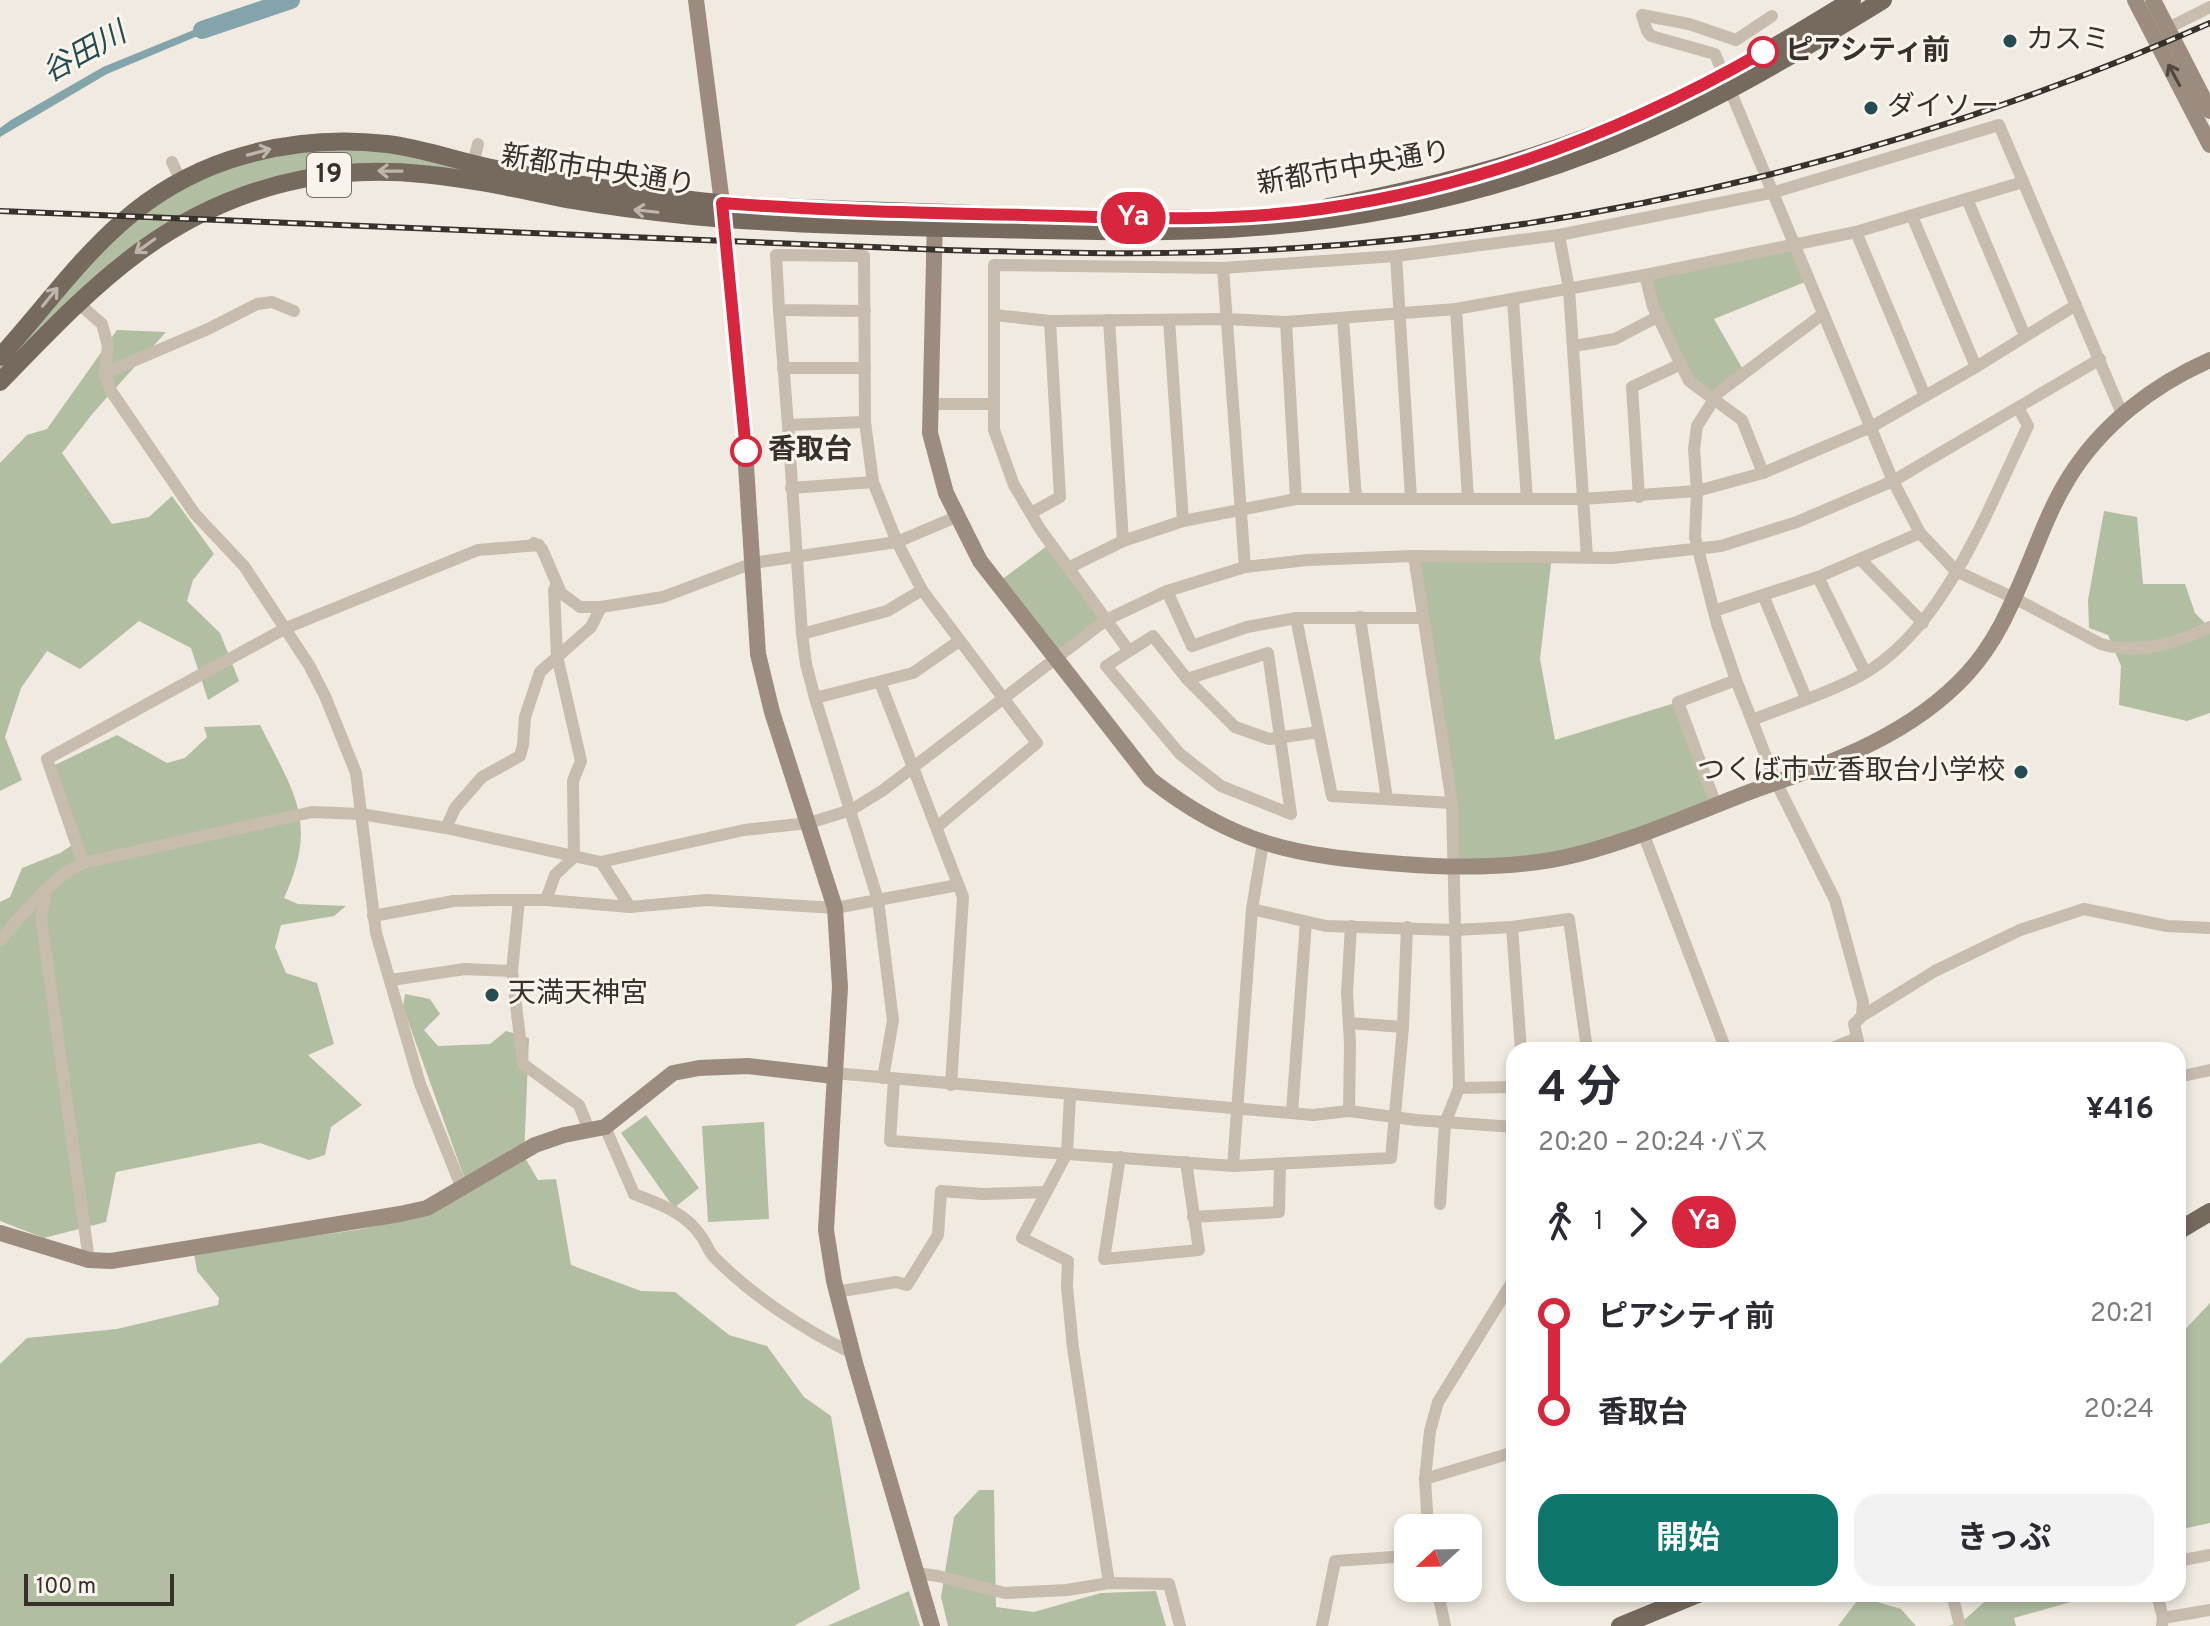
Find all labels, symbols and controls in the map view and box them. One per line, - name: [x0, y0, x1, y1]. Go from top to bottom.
- water label: 谷田川: [37, 15, 136, 92]
- place label: カスミ: [2026, 23, 2110, 59]
- marker: カスミ: [2001, 32, 2019, 50]
- place label: ピアシティ前: [1785, 34, 1950, 70]
- marker: ピアシティ前: [1748, 37, 1778, 67]
- one-way arrow: [2166, 64, 2182, 88]
- place label: ダイソー: [1887, 90, 1999, 126]
- marker: ダイソー: [1862, 99, 1880, 117]
- street label: 新都市中央通り: [1254, 134, 1454, 204]
- street label: 新都市中央通り: [498, 139, 698, 205]
- one-way arrow: [245, 144, 271, 159]
- road number: 19: [307, 153, 351, 197]
- one-way arrow: [377, 163, 404, 178]
- line badge: Ya: [1097, 192, 1169, 244]
- text: Ya: [1117, 200, 1149, 236]
- one-way arrow: [633, 204, 660, 219]
- one-way arrow: [135, 238, 157, 255]
- one-way arrow: [41, 287, 59, 308]
- place label: 香取台: [768, 433, 852, 469]
- marker: 香取台: [731, 436, 761, 466]
- place label: つくば市立香取台小学校: [1697, 754, 2005, 790]
- marker: つくば市立香取台小学校: [2012, 763, 2030, 781]
- place label: 天満天神宮: [508, 977, 648, 1013]
- marker: 天満天神宮: [483, 986, 501, 1004]
- text: 4 分: [1538, 1062, 1621, 1118]
- text: ¥416: [2086, 1092, 2154, 1129]
- text: 20:20 – 20:24 · バス: [1538, 1127, 1769, 1160]
- icon: walk: [1538, 1200, 1582, 1244]
- icon: forward: [1616, 1200, 1660, 1244]
- text: Ya: [1688, 1204, 1720, 1240]
- text: 1: [1594, 1206, 1604, 1239]
- text: 20:21: [2090, 1298, 2154, 1331]
- text: ピアシティ前: [1598, 1300, 1775, 1337]
- text: 20:24: [2084, 1394, 2154, 1427]
- text: 香取台: [1598, 1396, 1688, 1433]
- button: 開始: [1538, 1494, 1838, 1586]
- button: きっぷ: [1854, 1494, 2154, 1586]
- north arrow: [1394, 1514, 1482, 1602]
- map controls: [1394, 1514, 1482, 1602]
- scale bar: [24, 1570, 174, 1606]
- text: 100 m: [36, 1574, 96, 1601]

